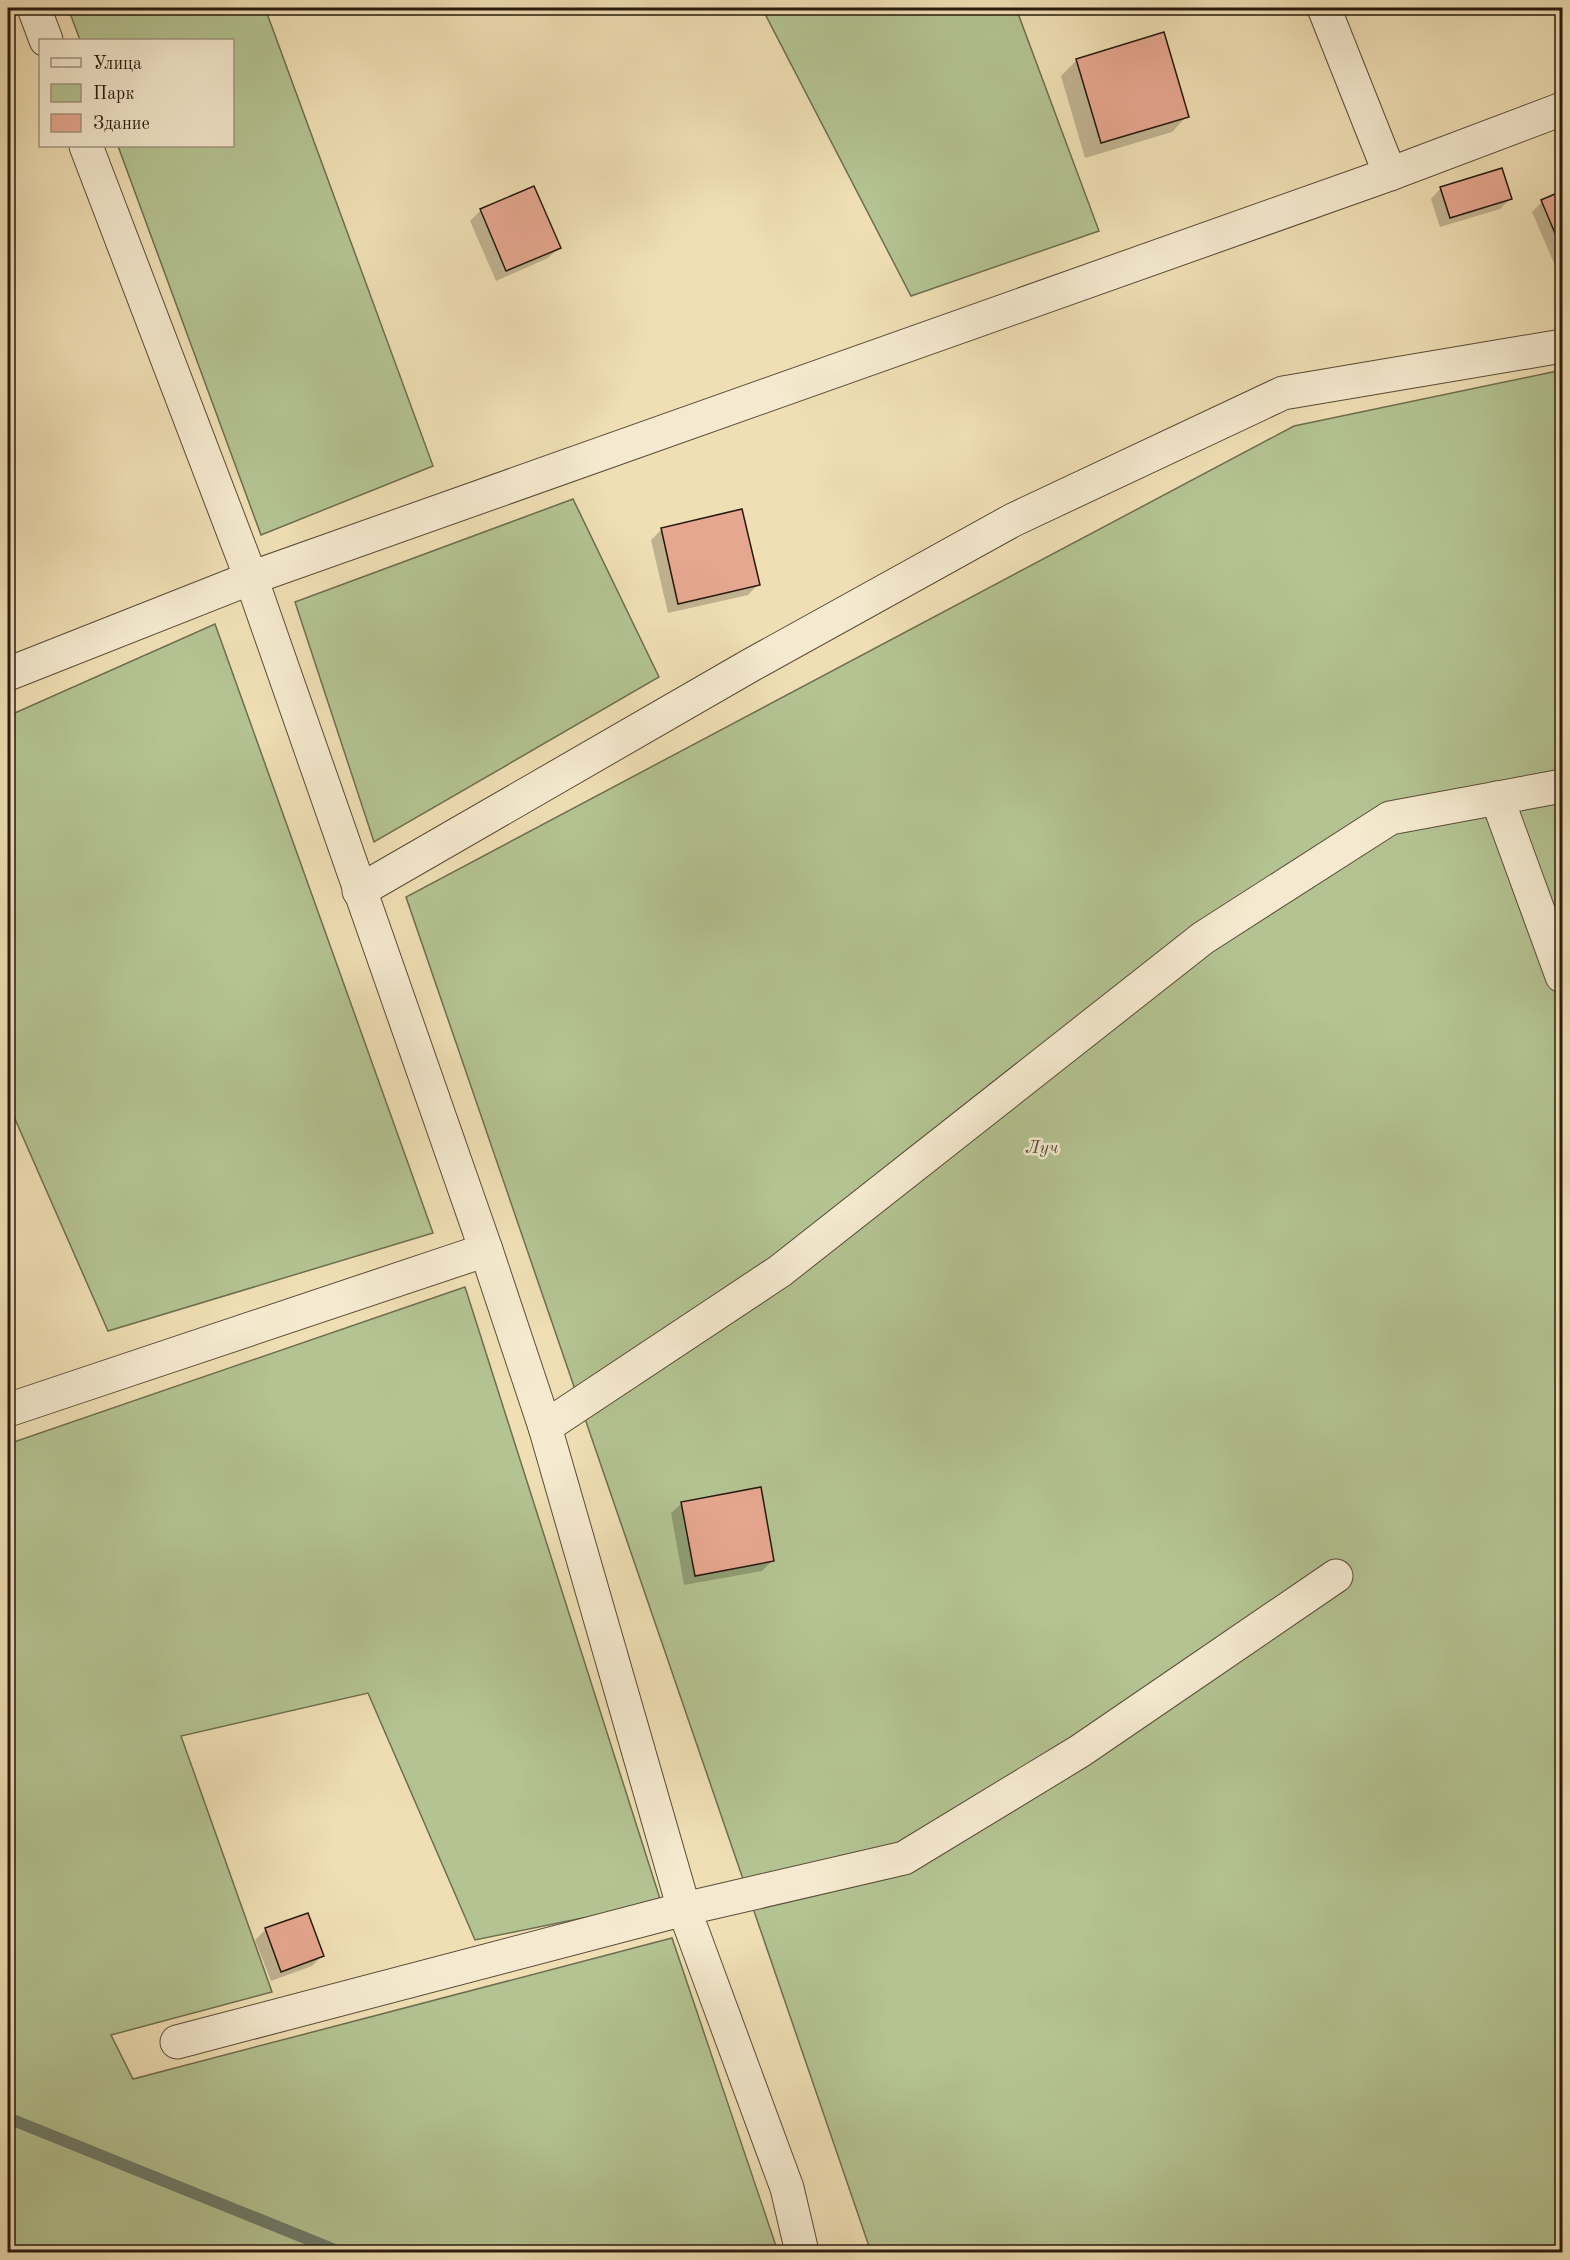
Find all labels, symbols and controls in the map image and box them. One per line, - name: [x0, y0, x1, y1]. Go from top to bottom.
- legend: [39, 39, 234, 147]
- text: Улица: [93, 55, 142, 73]
- text: Парк: [93, 85, 134, 103]
- text: Здание: [93, 115, 150, 133]
- park label: Луч: [1025, 1139, 1059, 1157]

